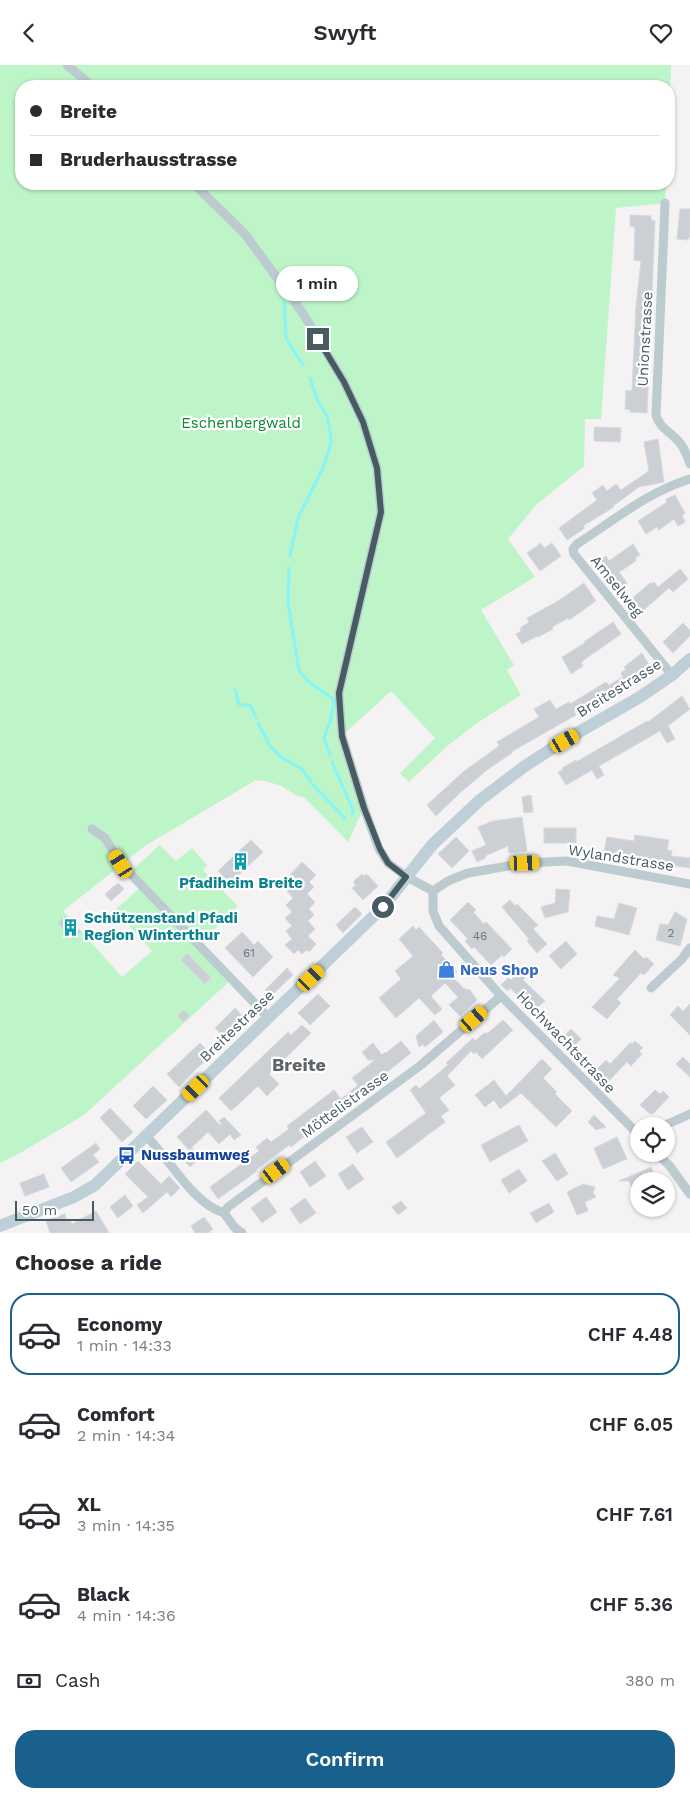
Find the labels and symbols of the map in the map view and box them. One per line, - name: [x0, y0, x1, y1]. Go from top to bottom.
- callout: 1 min: [277, 267, 359, 301]
- street label: Unionstrasse: [634, 291, 656, 387]
- route end: [307, 328, 329, 350]
- park label: Eschenbergwald: [181, 414, 301, 432]
- street label: Amselweg: [587, 552, 647, 620]
- street label: Breitestrasse: [573, 655, 665, 721]
- car: [548, 727, 581, 755]
- street label: Wylandstrasse: [567, 841, 675, 875]
- car: [106, 847, 135, 881]
- building icon: Pfadiheim Breite: [231, 852, 251, 872]
- car: [509, 855, 540, 871]
- place label: Pfadiheim Breite: [179, 874, 303, 892]
- route start: [372, 896, 394, 918]
- place label: Schützenstand Pfadi Region Winterthur: [84, 909, 238, 944]
- building icon: Schützenstand Pfadi Region Winterthur: [60, 917, 80, 937]
- house number: 2: [668, 926, 675, 940]
- house number: 46: [473, 929, 487, 943]
- house number: 61: [243, 946, 255, 960]
- shop icon: Neus Shop: [436, 960, 456, 980]
- place label: Neus Shop: [460, 961, 539, 979]
- car: [294, 962, 327, 994]
- street label: Breitestrasse: [196, 986, 278, 1066]
- street label: Hochwachtstrasse: [513, 987, 619, 1097]
- car: [457, 1003, 490, 1035]
- district label: Breite: [272, 1054, 326, 1075]
- street label: Möttelistrasse: [298, 1066, 392, 1142]
- car: [179, 1072, 212, 1104]
- bus stop icon: Nussbaumweg: [117, 1145, 137, 1165]
- place label: Nussbaumweg: [141, 1146, 250, 1164]
- car: [259, 1156, 292, 1186]
- scale bar: [15, 1198, 94, 1221]

